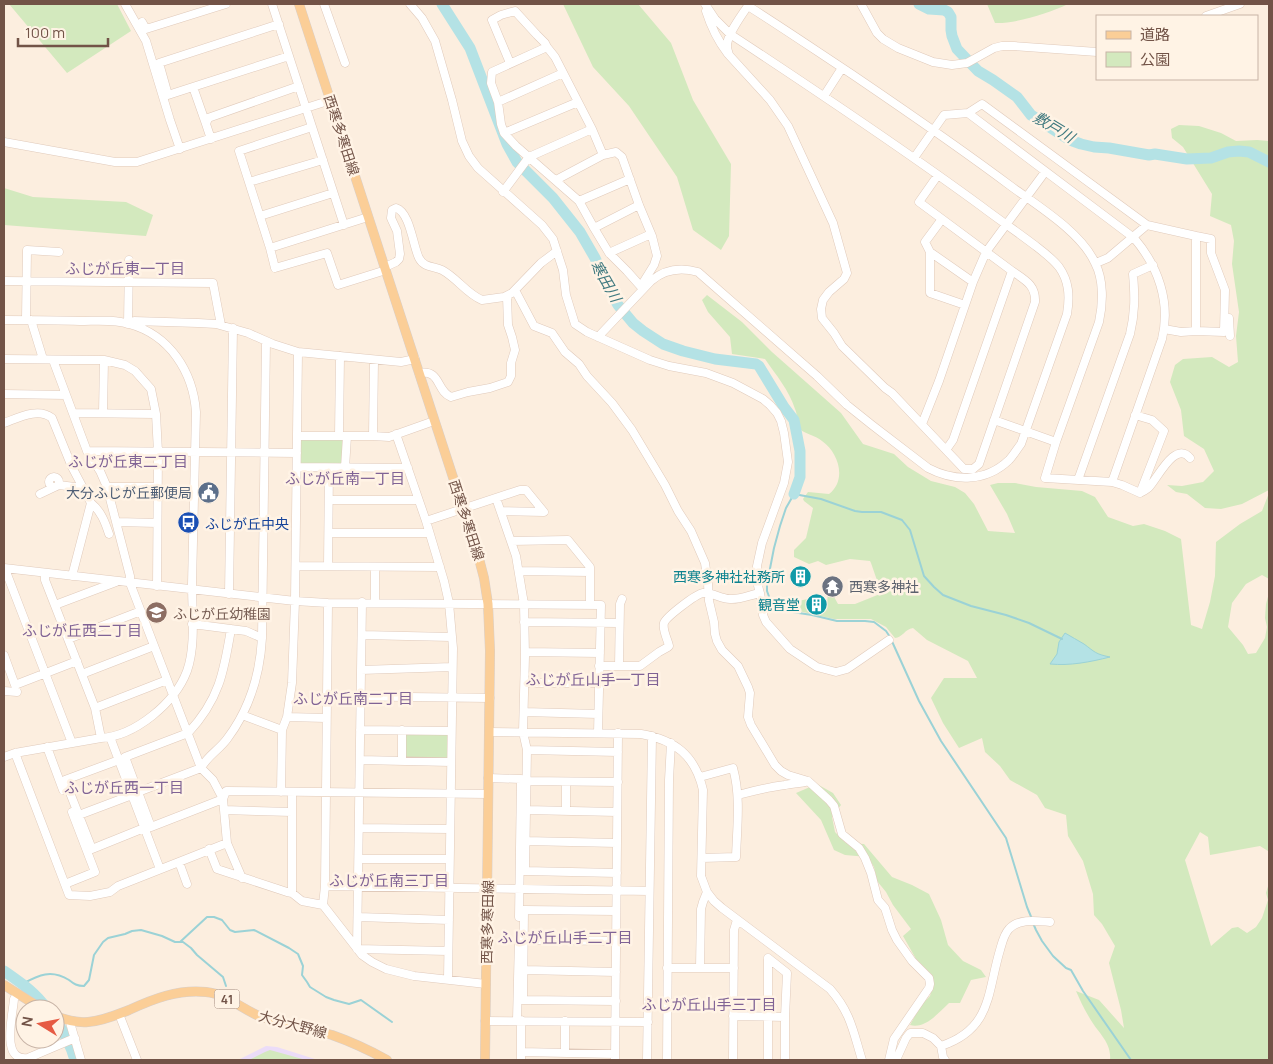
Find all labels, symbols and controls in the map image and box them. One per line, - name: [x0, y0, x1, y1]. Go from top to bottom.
- scale bar: [18, 15, 108, 47]
- legend: [1096, 15, 1258, 80]
- text: 100 m: [25, 22, 65, 43]
- text: 道路: [1140, 24, 1170, 45]
- text: 公園: [1140, 49, 1170, 70]
- street label: 西寒多寒田線: [320, 92, 364, 178]
- water label: 敷戸川: [1029, 106, 1080, 149]
- water label: 寒田川: [586, 256, 627, 307]
- district label: ふじが丘東一丁目: [65, 258, 185, 279]
- district label: ふじが丘東二丁目: [68, 451, 188, 472]
- district label: ふじが丘南一丁目: [285, 468, 405, 489]
- street label: 西寒多寒田線: [445, 477, 489, 563]
- public building icon: 大分ふじが丘郵便局: [196, 480, 220, 504]
- place label: 大分ふじが丘郵便局: [66, 483, 192, 502]
- bus stop icon: ふじが丘中央: [177, 511, 201, 535]
- place label: ふじが丘中央: [205, 514, 289, 533]
- building icon: 西寒多神社社務所: [789, 564, 813, 588]
- place label: 西寒多神社社務所: [673, 567, 785, 586]
- temple icon: 西寒多神社: [821, 574, 845, 598]
- place label: 西寒多神社: [849, 577, 919, 596]
- building icon: 観音堂: [804, 592, 828, 616]
- place label: 観音堂: [758, 595, 800, 614]
- school or university icon: ふじが丘幼稚園: [145, 601, 169, 625]
- place label: ふじが丘幼稚園: [173, 604, 271, 623]
- district label: ふじが丘西二丁目: [22, 620, 142, 641]
- district label: ふじが丘山手一丁目: [525, 669, 661, 690]
- district label: ふじが丘南二丁目: [293, 688, 413, 709]
- district label: ふじが丘西一丁目: [64, 777, 184, 798]
- district label: ふじが丘南三丁目: [329, 870, 449, 891]
- street label: 西寒多寒田線: [477, 880, 497, 964]
- district label: ふじが丘山手二丁目: [497, 927, 633, 948]
- road number: 41: [214, 990, 240, 1009]
- district label: ふじが丘山手三丁目: [641, 994, 777, 1015]
- north arrow: [15, 999, 65, 1049]
- street label: 大分大野線: [257, 1006, 329, 1042]
- text: N: [16, 1015, 37, 1028]

